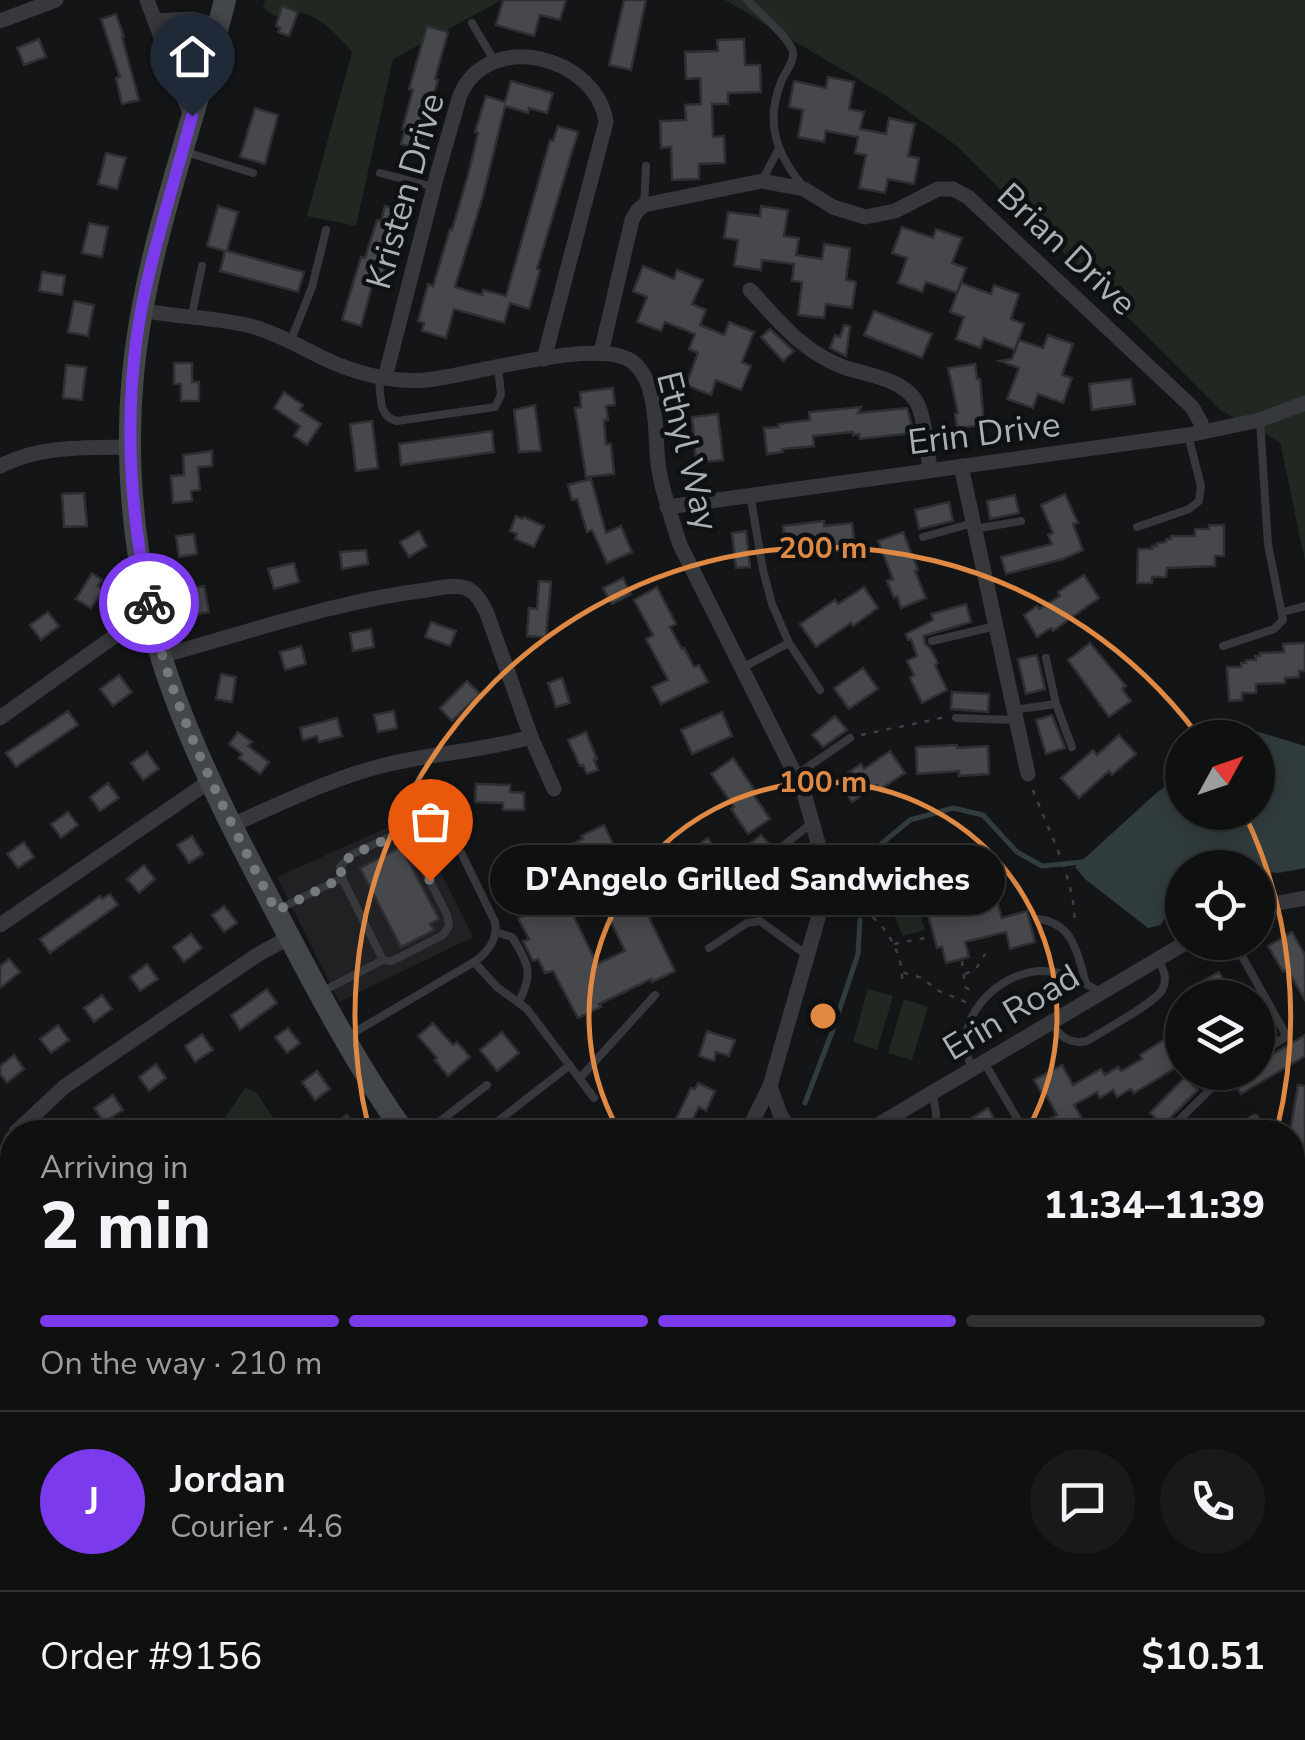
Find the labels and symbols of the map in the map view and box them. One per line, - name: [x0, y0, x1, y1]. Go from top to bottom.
- pin: [150, 14, 235, 117]
- street label: Kristen Drive: [355, 88, 456, 295]
- street label: Brian Drive: [987, 173, 1147, 326]
- street label: Ethyl Way: [645, 367, 730, 536]
- street label: Erin Drive: [905, 401, 1063, 466]
- text: 200 m: [779, 528, 867, 569]
- courier: [99, 553, 199, 653]
- north arrow: [1165, 720, 1275, 830]
- text: 100 m: [779, 762, 867, 803]
- pin: [388, 779, 473, 882]
- callout: D'Angelo Grilled Sandwiches: [490, 846, 1005, 916]
- street label: Erin Road: [934, 953, 1088, 1072]
- centre of rings: [805, 998, 841, 1034]

